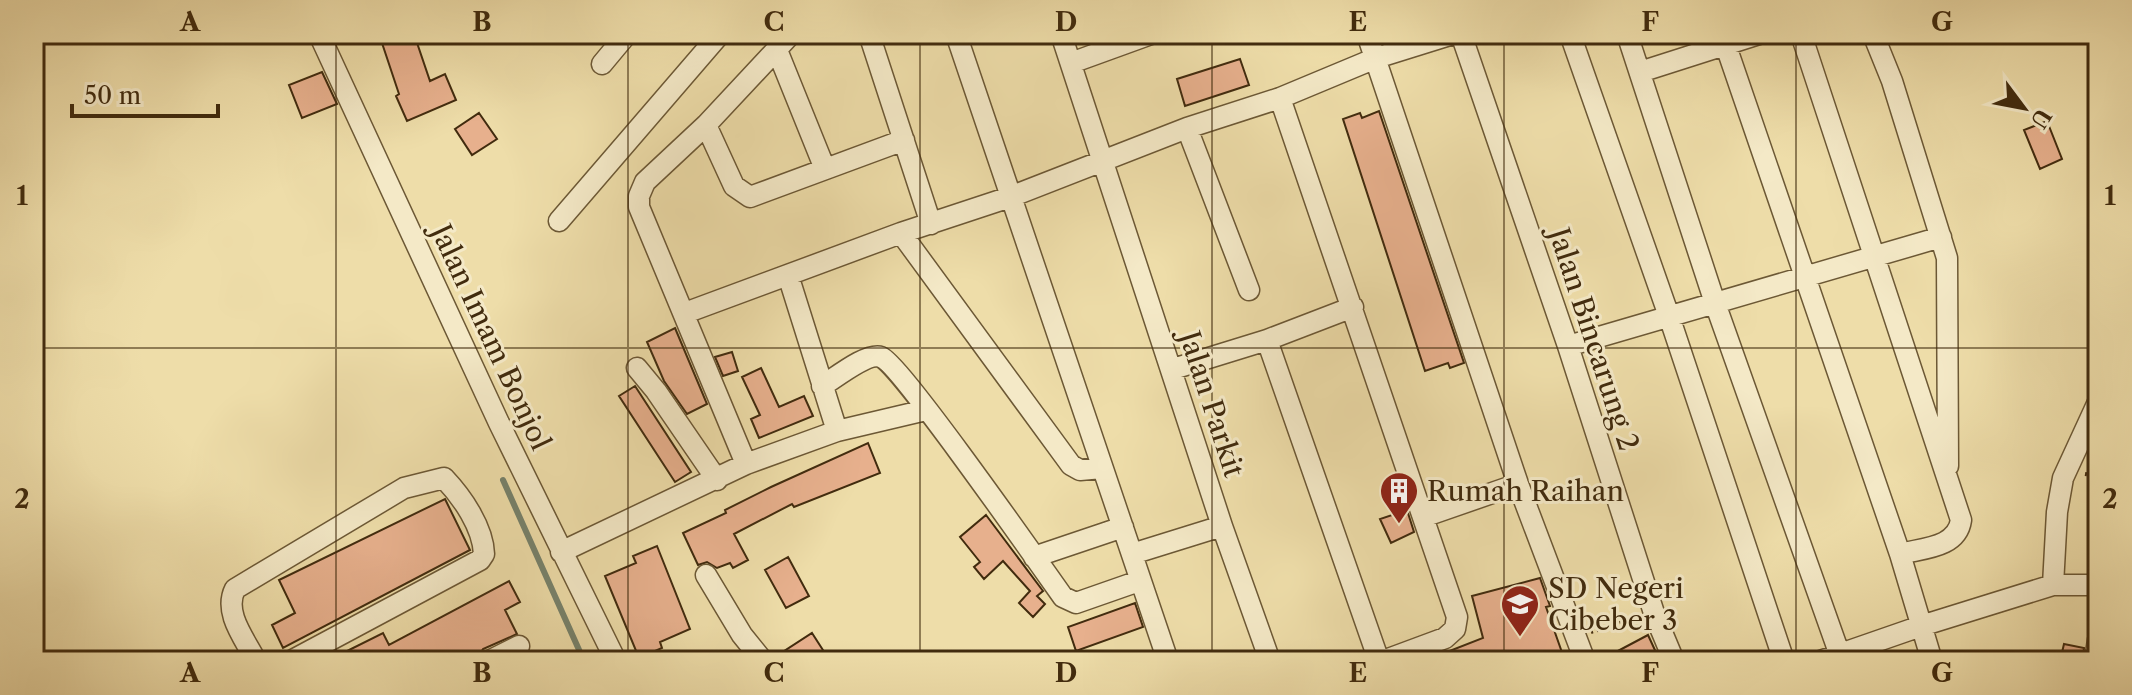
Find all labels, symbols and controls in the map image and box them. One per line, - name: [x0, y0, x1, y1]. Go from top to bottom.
- text: A: [179, 6, 201, 38]
- text: B: [472, 6, 492, 38]
- text: C: [764, 6, 784, 38]
- text: D: [1055, 6, 1077, 38]
- text: E: [1349, 6, 1367, 38]
- text: F: [1641, 6, 1659, 38]
- text: G: [1931, 6, 1953, 38]
- scale bar: [72, 68, 218, 118]
- north arrow: [1984, 68, 2064, 148]
- text: 50 m: [84, 81, 141, 110]
- text: U: [2024, 104, 2057, 133]
- text: 1: [16, 180, 28, 212]
- text: 1: [2104, 180, 2116, 212]
- street label: Jalan Imam Bonjol: [422, 215, 558, 455]
- street label: Jalan Bincarung 2: [1541, 219, 1646, 455]
- street label: Jalan Parkit: [1171, 323, 1252, 481]
- building icon: Rumah Raihan: [1378, 470, 1420, 525]
- place label: Rumah Raihan: [1427, 474, 1624, 508]
- text: 2: [14, 483, 30, 515]
- text: 2: [2102, 483, 2118, 515]
- place label: SD Negeri Cibeber 3: [1548, 571, 1684, 637]
- school or university icon: SD Negeri Cibeber 3: [1499, 583, 1541, 638]
- text: A: [179, 657, 201, 689]
- text: B: [472, 657, 492, 689]
- text: C: [764, 657, 784, 689]
- text: D: [1055, 657, 1077, 689]
- text: E: [1349, 657, 1367, 689]
- text: F: [1641, 657, 1659, 689]
- text: G: [1931, 657, 1953, 689]

